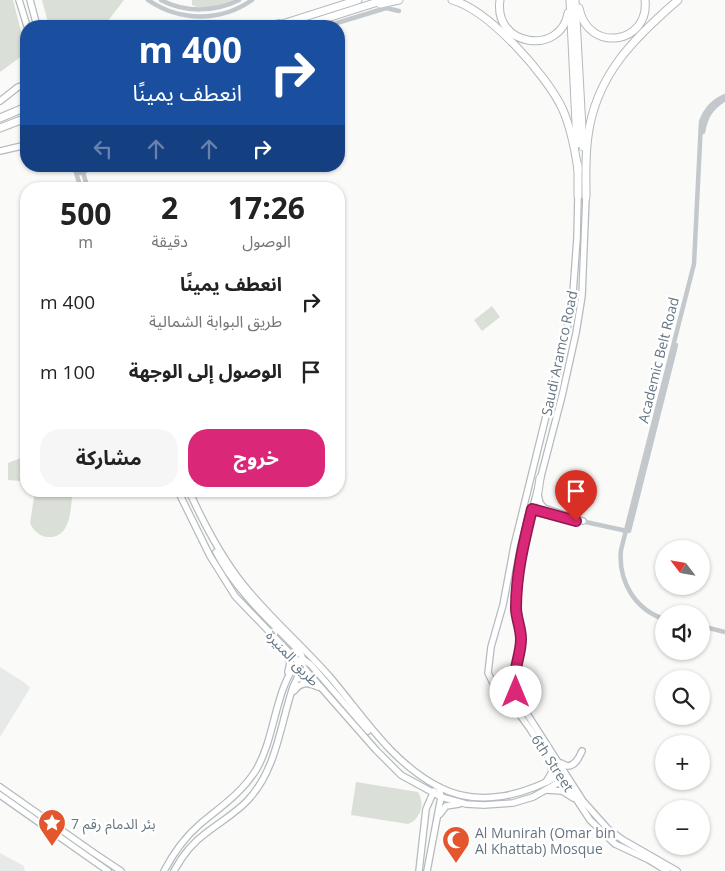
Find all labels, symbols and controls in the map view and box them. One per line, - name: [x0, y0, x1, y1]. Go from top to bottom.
- text: 400 m: [138, 26, 242, 73]
- icon: right: [260, 40, 325, 105]
- text: انعطف يمينًا: [132, 77, 242, 107]
- icon: left: [89, 135, 117, 163]
- icon: ahead: [142, 135, 170, 163]
- icon: ahead: [195, 135, 223, 163]
- icon: right: [248, 135, 276, 163]
- text: 2: [161, 187, 178, 228]
- text: 17:26: [228, 187, 305, 228]
- text: 500: [60, 193, 111, 234]
- text: دقيقة: [151, 230, 188, 252]
- text: الوصول: [242, 230, 291, 252]
- text: m: [78, 231, 93, 253]
- text: انعطف يمينًا: [180, 271, 282, 297]
- icon: right: [297, 288, 325, 316]
- text: 400 m: [40, 289, 95, 315]
- street label: Saudi Aramco Road: [536, 289, 582, 417]
- street label: Academic Belt Road: [633, 295, 683, 425]
- text: طريق البوابة الشمالية: [149, 310, 282, 332]
- text: الوصول إلى الوجهة: [129, 358, 282, 384]
- icon: arrive: [297, 358, 325, 386]
- text: 100 m: [40, 359, 95, 385]
- button: مشاركة: [40, 429, 178, 487]
- button: خروج: [188, 429, 325, 487]
- pin: [555, 470, 597, 521]
- icon: arrive: [562, 477, 590, 505]
- north arrow: [655, 540, 710, 595]
- map controls: [655, 540, 710, 855]
- button: sound: [655, 605, 710, 660]
- street label: طريق المنيرة: [262, 626, 324, 691]
- position arrow: [489, 665, 541, 717]
- button: search: [655, 670, 710, 725]
- street label: 6th Street: [528, 731, 578, 795]
- button: +: [655, 735, 710, 790]
- button: −: [655, 800, 710, 855]
- place icon: بئر الدمام رقم 7: [37, 808, 67, 847]
- place label: بئر الدمام رقم 7: [71, 814, 156, 835]
- place label: Al Munirah (Omar bin Al Khattab) Mosque: [475, 823, 616, 858]
- mosque icon: Al Munirah (Omar bin Al Khattab) Mosque: [441, 825, 471, 864]

